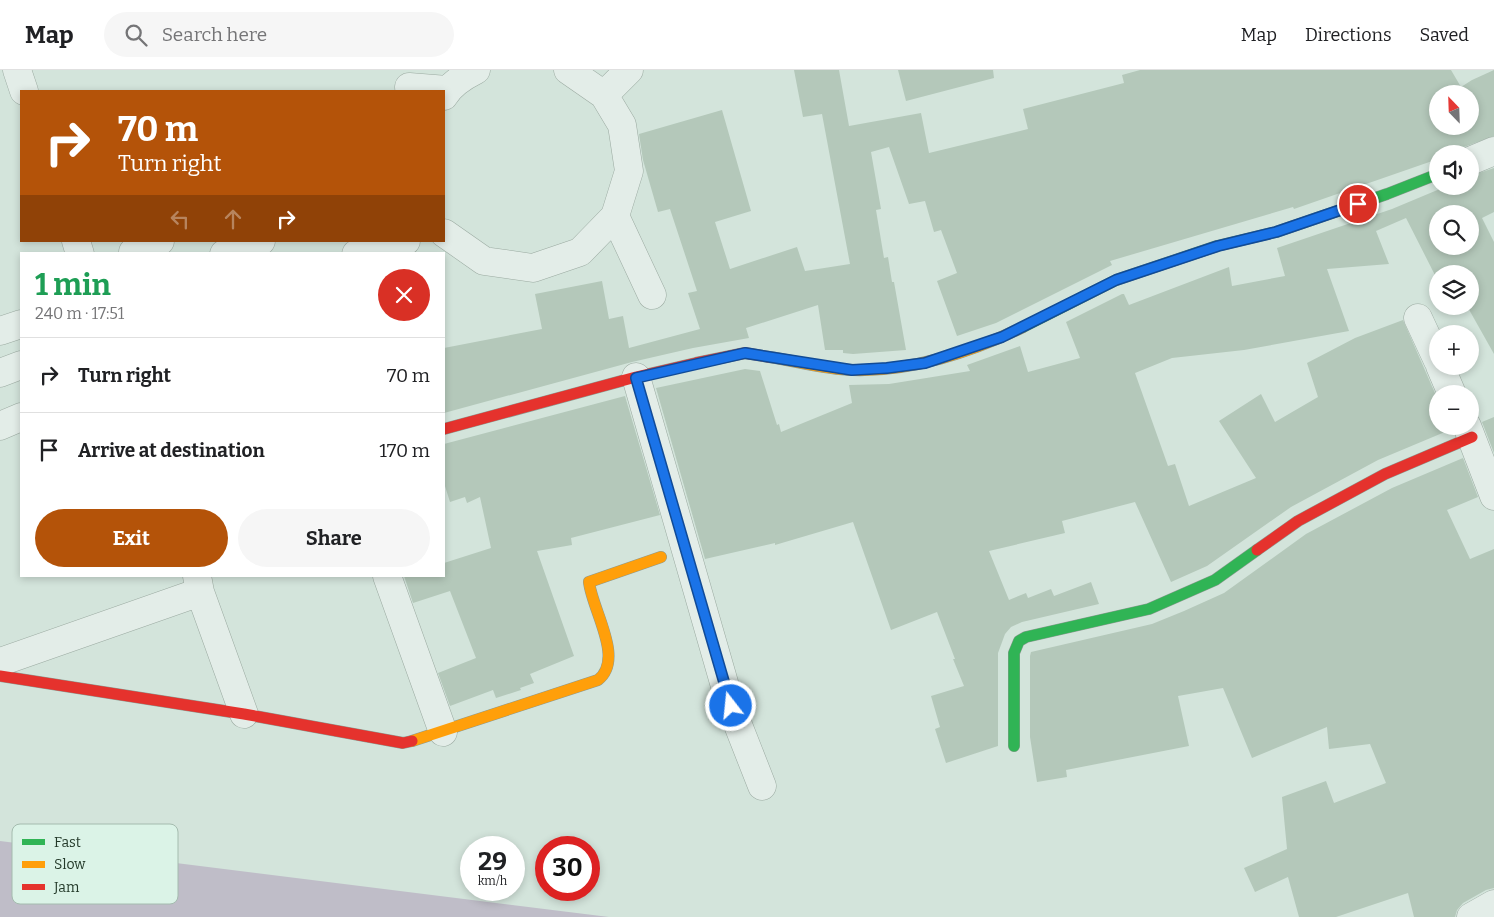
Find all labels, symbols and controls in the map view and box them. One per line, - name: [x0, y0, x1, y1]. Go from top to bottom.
- search box: [104, 12, 454, 57]
- text: Map: [25, 21, 74, 49]
- icon: search: [122, 21, 150, 49]
- text: Search here: [162, 23, 267, 46]
- text: Map: [1241, 24, 1277, 46]
- text: Directions: [1305, 24, 1392, 46]
- text: Saved: [1420, 24, 1469, 46]
- north arrow: [1429, 85, 1479, 135]
- map controls: [1429, 85, 1479, 435]
- text: 70 m: [118, 108, 198, 150]
- icon: right: [35, 110, 100, 175]
- button: sound: [1429, 145, 1479, 195]
- text: Turn right: [118, 150, 221, 177]
- pin: [1337, 183, 1379, 225]
- icon: arrive: [1344, 190, 1372, 218]
- icon: left: [166, 205, 194, 233]
- icon: ahead: [219, 205, 247, 233]
- icon: right: [272, 205, 300, 233]
- button: search: [1429, 205, 1479, 255]
- button: layers: [1429, 265, 1479, 315]
- text: 1 min: [35, 267, 111, 303]
- button: close: [378, 269, 430, 321]
- text: 240 m · 17:51: [35, 304, 124, 323]
- button: +: [1429, 325, 1479, 375]
- icon: right: [35, 361, 63, 389]
- text: Turn right: [78, 364, 171, 387]
- text: 70 m: [387, 364, 430, 387]
- button: −: [1429, 385, 1479, 435]
- icon: arrive: [35, 436, 63, 464]
- text: Arrive at destination: [78, 439, 265, 462]
- text: 170 m: [379, 439, 430, 462]
- button: Exit: [35, 509, 228, 567]
- button: Share: [238, 509, 430, 567]
- position arrow: [704, 679, 756, 731]
- legend: [12, 824, 178, 904]
- text: Fast: [54, 834, 81, 851]
- speed limit sign: 30: [535, 836, 600, 901]
- text: 29: [478, 847, 507, 877]
- text: Slow: [54, 856, 86, 873]
- text: km/h: [478, 874, 507, 888]
- text: Jam: [53, 879, 80, 896]

